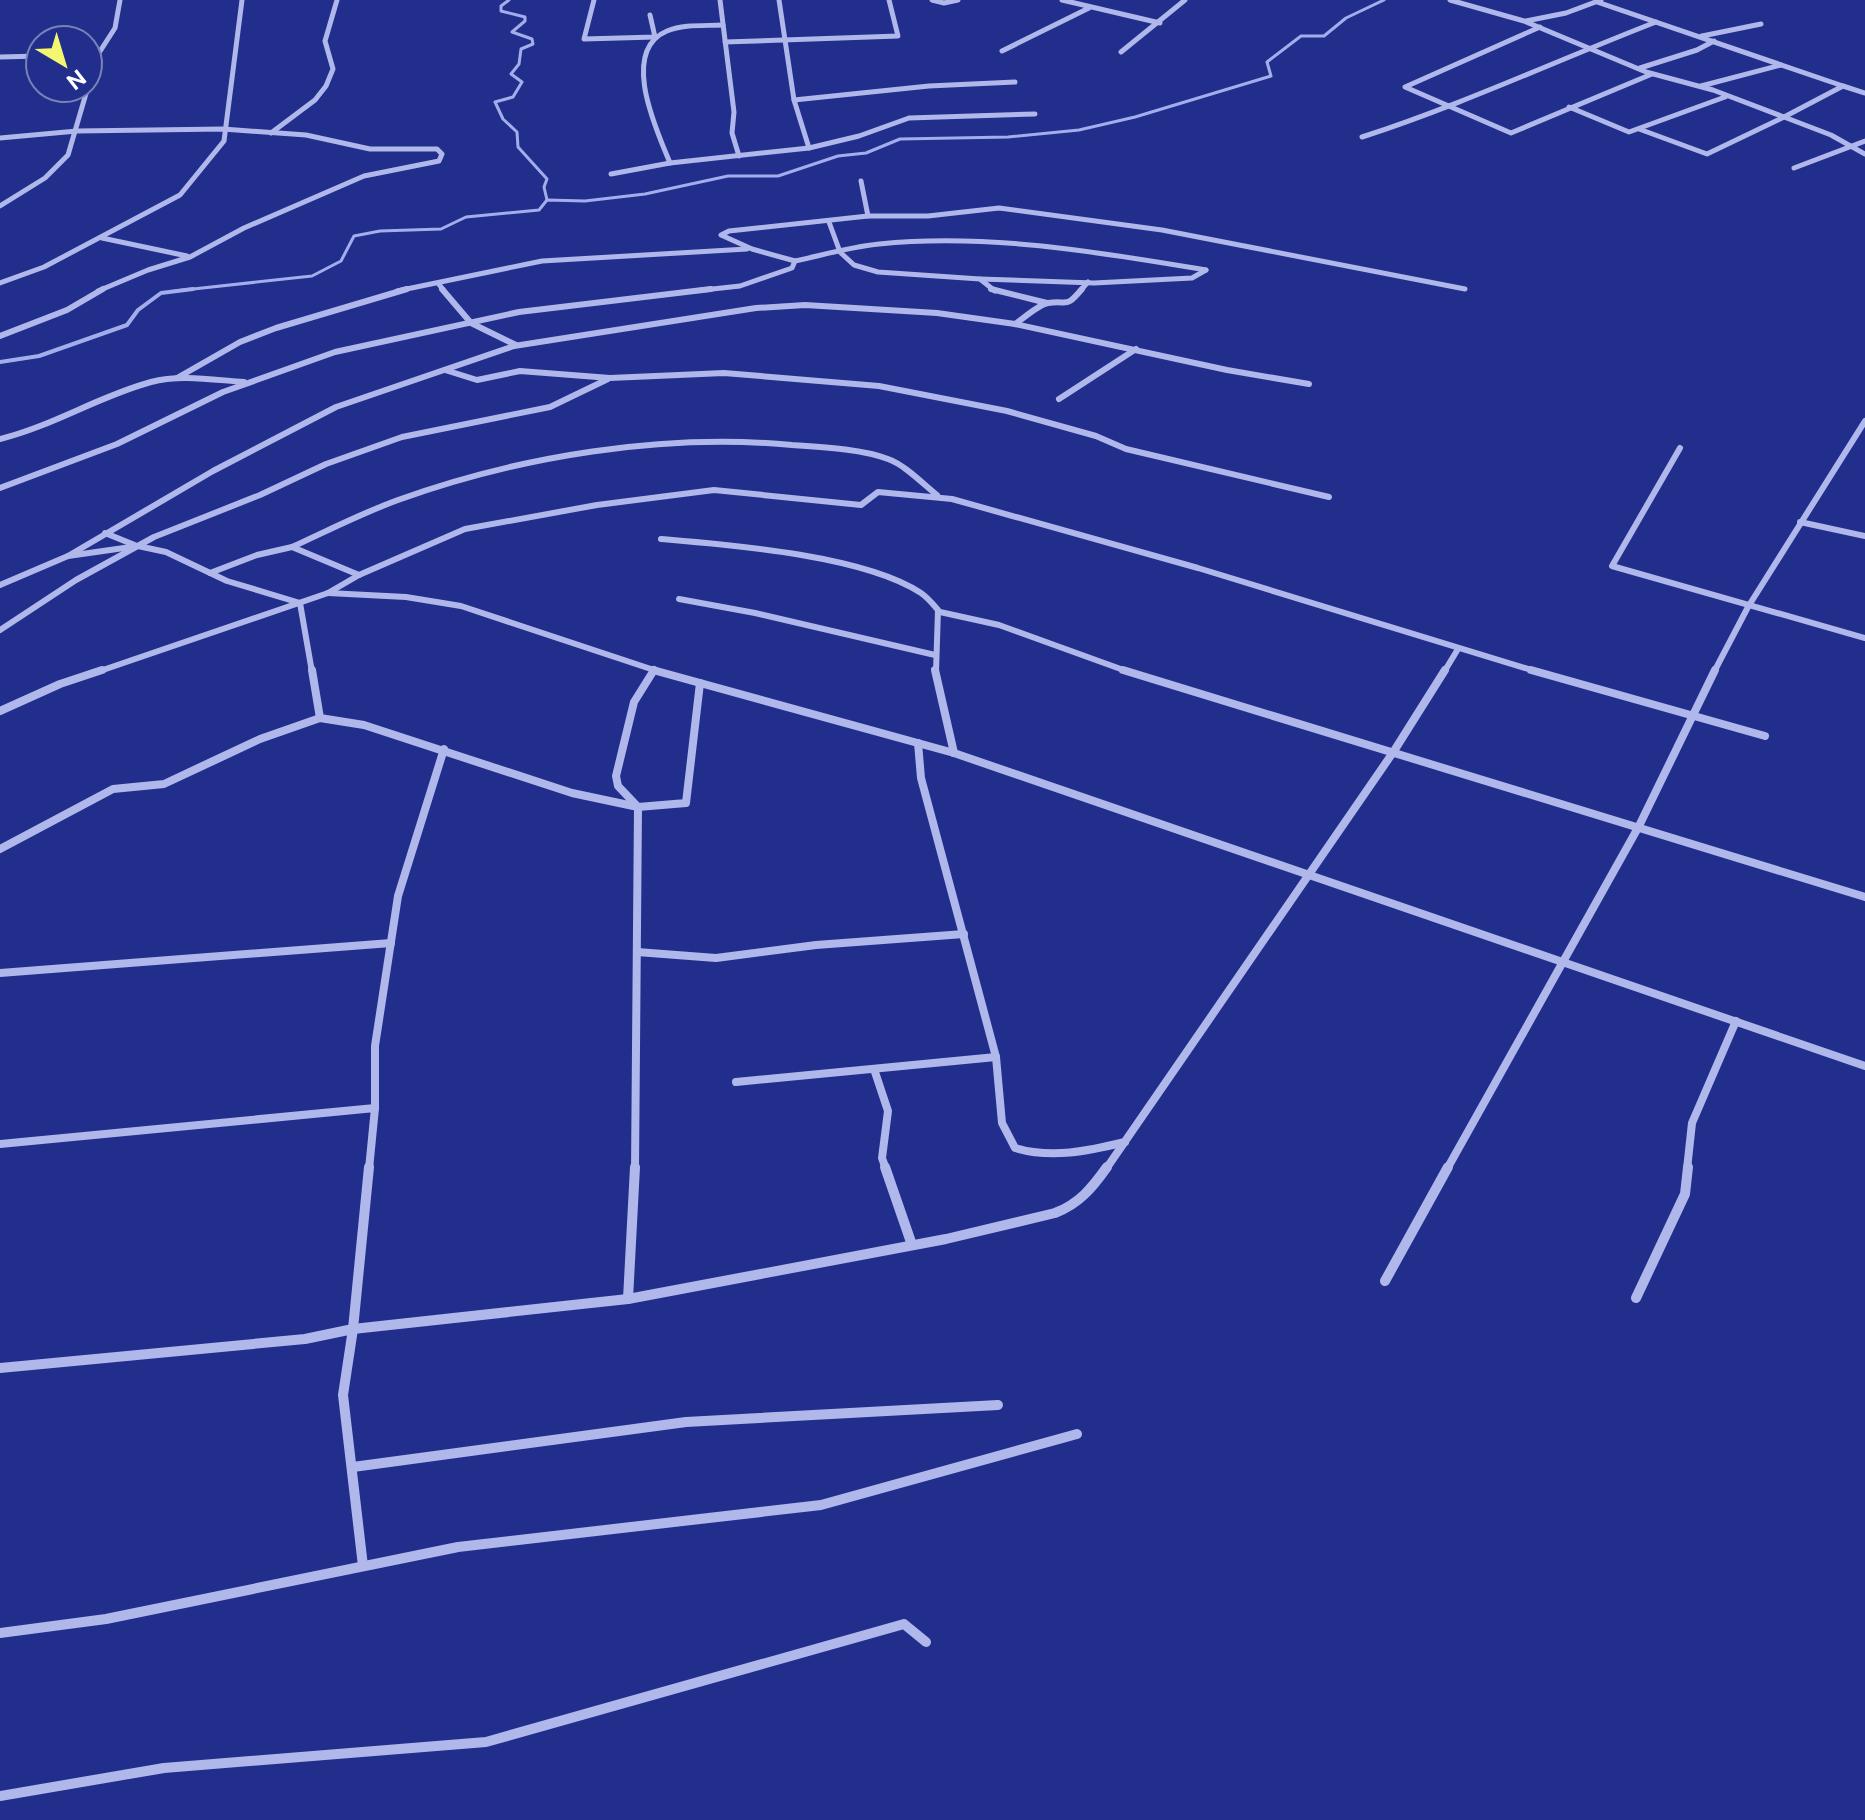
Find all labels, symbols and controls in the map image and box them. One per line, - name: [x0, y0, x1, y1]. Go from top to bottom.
- north arrow: [24, 24, 104, 104]
- text: N: [62, 64, 91, 95]

